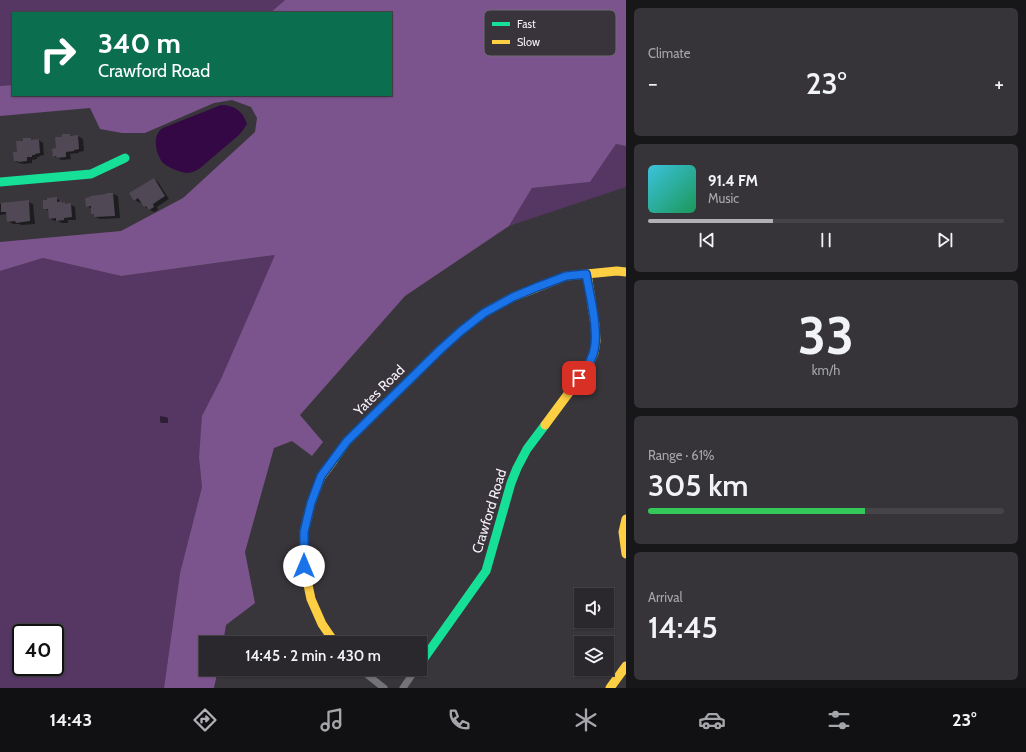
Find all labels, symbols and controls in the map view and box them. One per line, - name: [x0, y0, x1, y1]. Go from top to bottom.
- legend: [484, 10, 616, 56]
- text: Fast: [517, 17, 536, 31]
- text: 340 m: [98, 26, 181, 60]
- icon: right: [32, 28, 84, 80]
- text: Slow: [517, 35, 540, 49]
- text: Climate: [648, 45, 690, 61]
- text: Crawford Road: [98, 60, 210, 82]
- text: 23°: [806, 65, 846, 102]
- text: −: [648, 70, 658, 97]
- text: +: [994, 70, 1004, 97]
- text: 91.4 FM: [708, 172, 758, 190]
- text: Music: [708, 190, 739, 206]
- icon: previous: [696, 229, 718, 251]
- icon: pause: [815, 229, 837, 251]
- icon: next: [934, 229, 956, 251]
- text: 33: [798, 304, 854, 367]
- street label: Yates Road: [349, 361, 408, 420]
- pin: [562, 361, 596, 395]
- text: km/h: [812, 362, 840, 378]
- icon: arrive: [568, 367, 590, 389]
- text: Range · 61%: [648, 447, 715, 463]
- street label: Crawford Road: [468, 467, 510, 555]
- text: 305 km: [648, 467, 749, 504]
- position arrow: [283, 545, 325, 587]
- map controls: [574, 588, 614, 676]
- button: sound: [574, 588, 614, 628]
- text: Arrival: [648, 589, 683, 605]
- text: 14:45: [648, 609, 718, 646]
- speed limit sign: 40: [12, 624, 64, 676]
- button: layers: [574, 636, 614, 676]
- text: 14:45 · 2 min · 430 m: [245, 647, 381, 665]
- icon: directions: [191, 706, 219, 734]
- icon: music: [318, 706, 346, 734]
- icon: phone: [445, 706, 473, 734]
- icon: climate: [572, 706, 600, 734]
- icon: car: [698, 706, 726, 734]
- icon: filters: [825, 706, 853, 734]
- text: 14:43: [49, 709, 92, 731]
- text: 23°: [952, 709, 976, 731]

